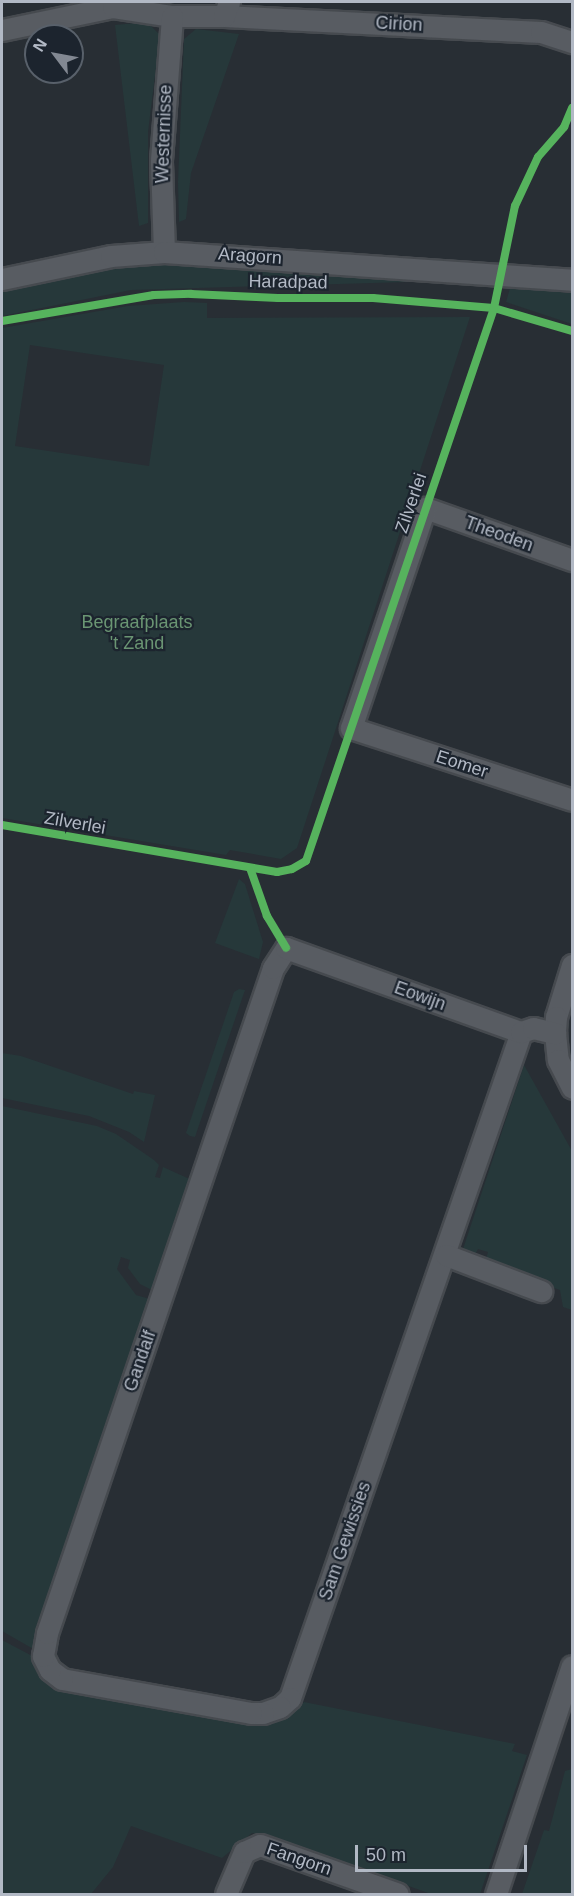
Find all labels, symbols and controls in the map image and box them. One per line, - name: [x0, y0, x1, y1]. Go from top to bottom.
- street label: Cirion: [375, 12, 423, 36]
- north arrow: [24, 24, 84, 84]
- text: N: [30, 36, 50, 55]
- street label: Westernisse: [151, 84, 177, 184]
- street label: Aragorn: [217, 243, 283, 269]
- street label: Haradpad: [248, 271, 328, 293]
- street label: Zilverlei: [391, 470, 431, 536]
- street label: Theoden: [462, 512, 536, 556]
- park label: Begraafplaats 't Zand: [81, 612, 193, 654]
- street label: Eomer: [433, 746, 491, 782]
- street label: Zilverlei: [43, 807, 107, 839]
- street label: Eowijn: [391, 977, 449, 1015]
- street label: Gandalf: [120, 1328, 160, 1394]
- street label: Sam Gewissies: [315, 1479, 375, 1603]
- scale bar: [358, 1833, 530, 1871]
- street label: Fangorn: [264, 1838, 334, 1880]
- text: 50 m: [366, 1845, 406, 1865]

